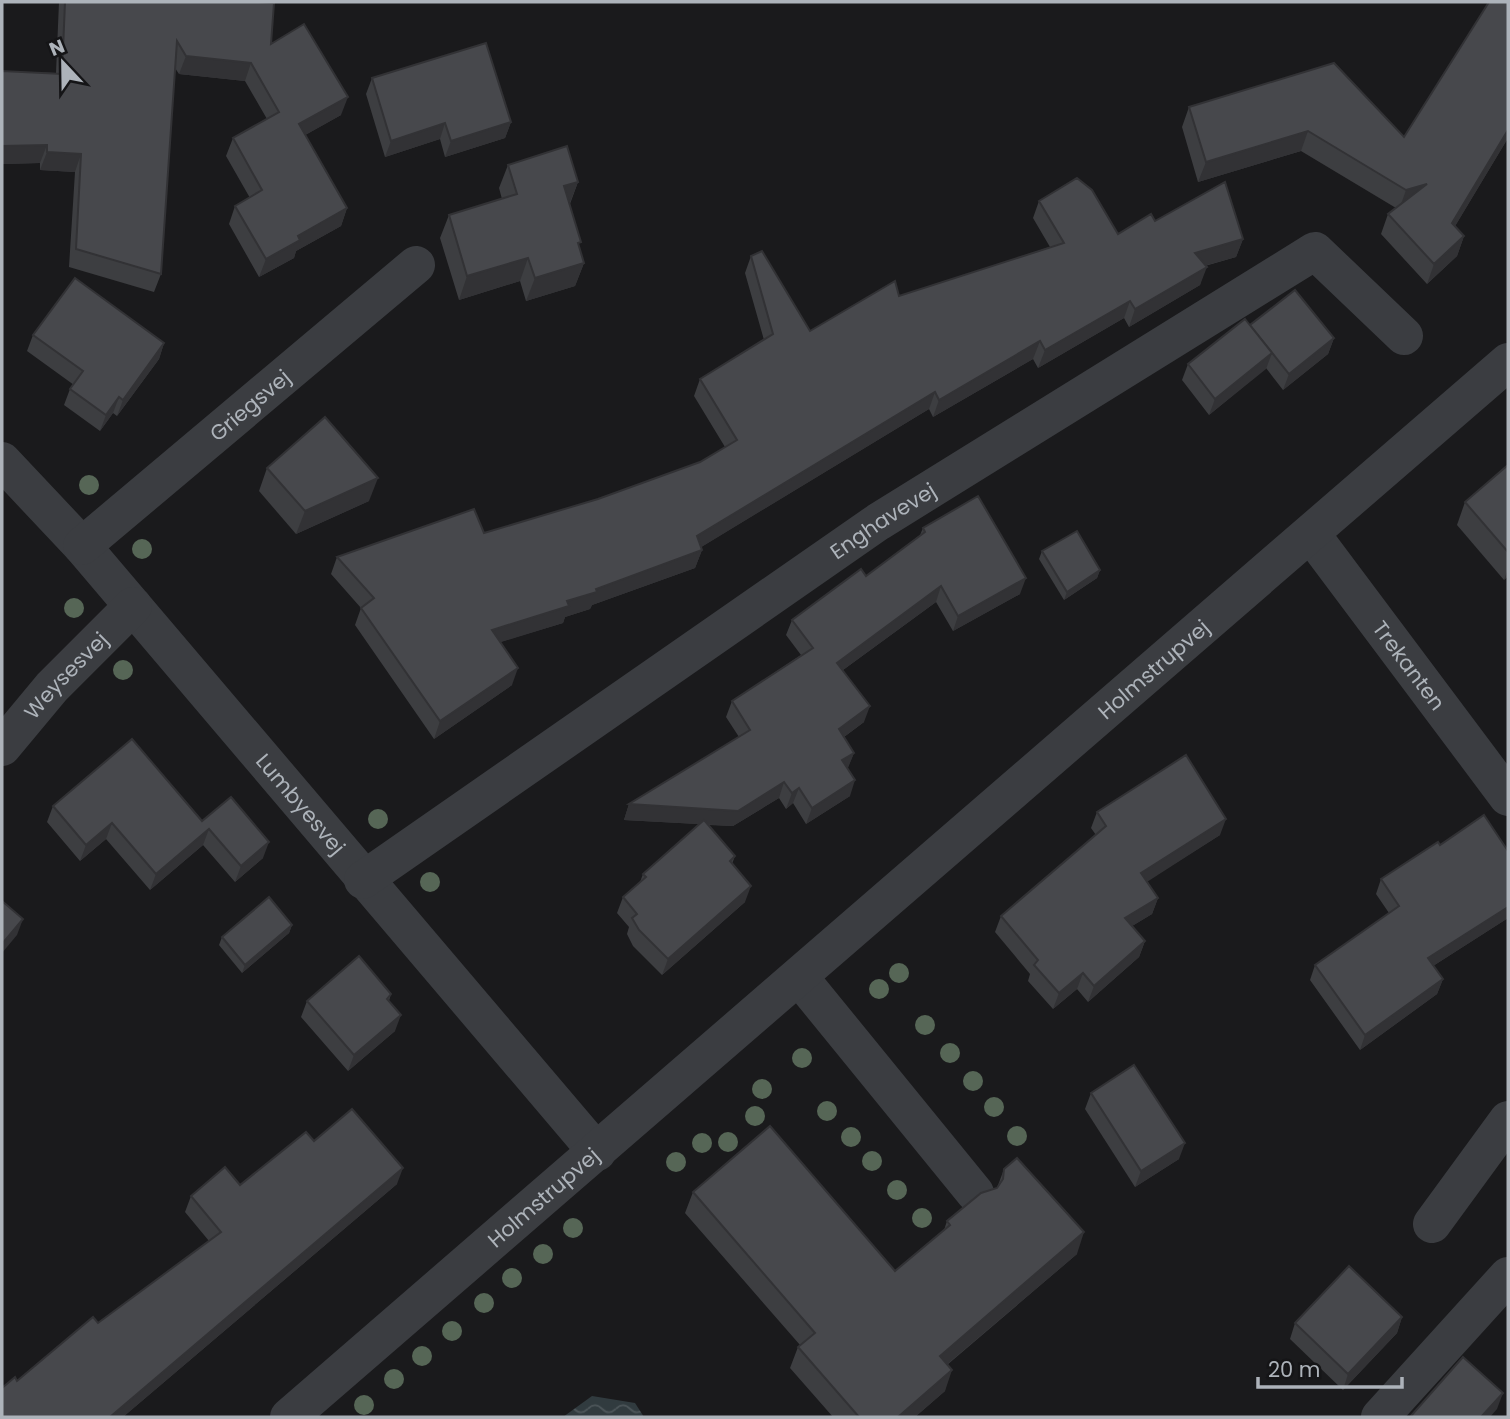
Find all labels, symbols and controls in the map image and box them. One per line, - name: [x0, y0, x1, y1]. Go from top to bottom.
- north arrow: [28, 28, 98, 98]
- text: N: [45, 33, 69, 63]
- street label: Griegsvej: [203, 363, 296, 448]
- street label: Enghavevej: [824, 475, 941, 566]
- street label: Holmstrupvej: [1091, 613, 1215, 725]
- street label: Trekanten: [1366, 615, 1452, 716]
- street label: Weysesvej: [17, 625, 114, 725]
- street label: Lumbyesvej: [250, 747, 352, 860]
- street label: Holmstrupvej: [481, 1141, 605, 1254]
- scale bar: [1258, 1346, 1402, 1390]
- text: 20 m: [1268, 1355, 1321, 1384]

